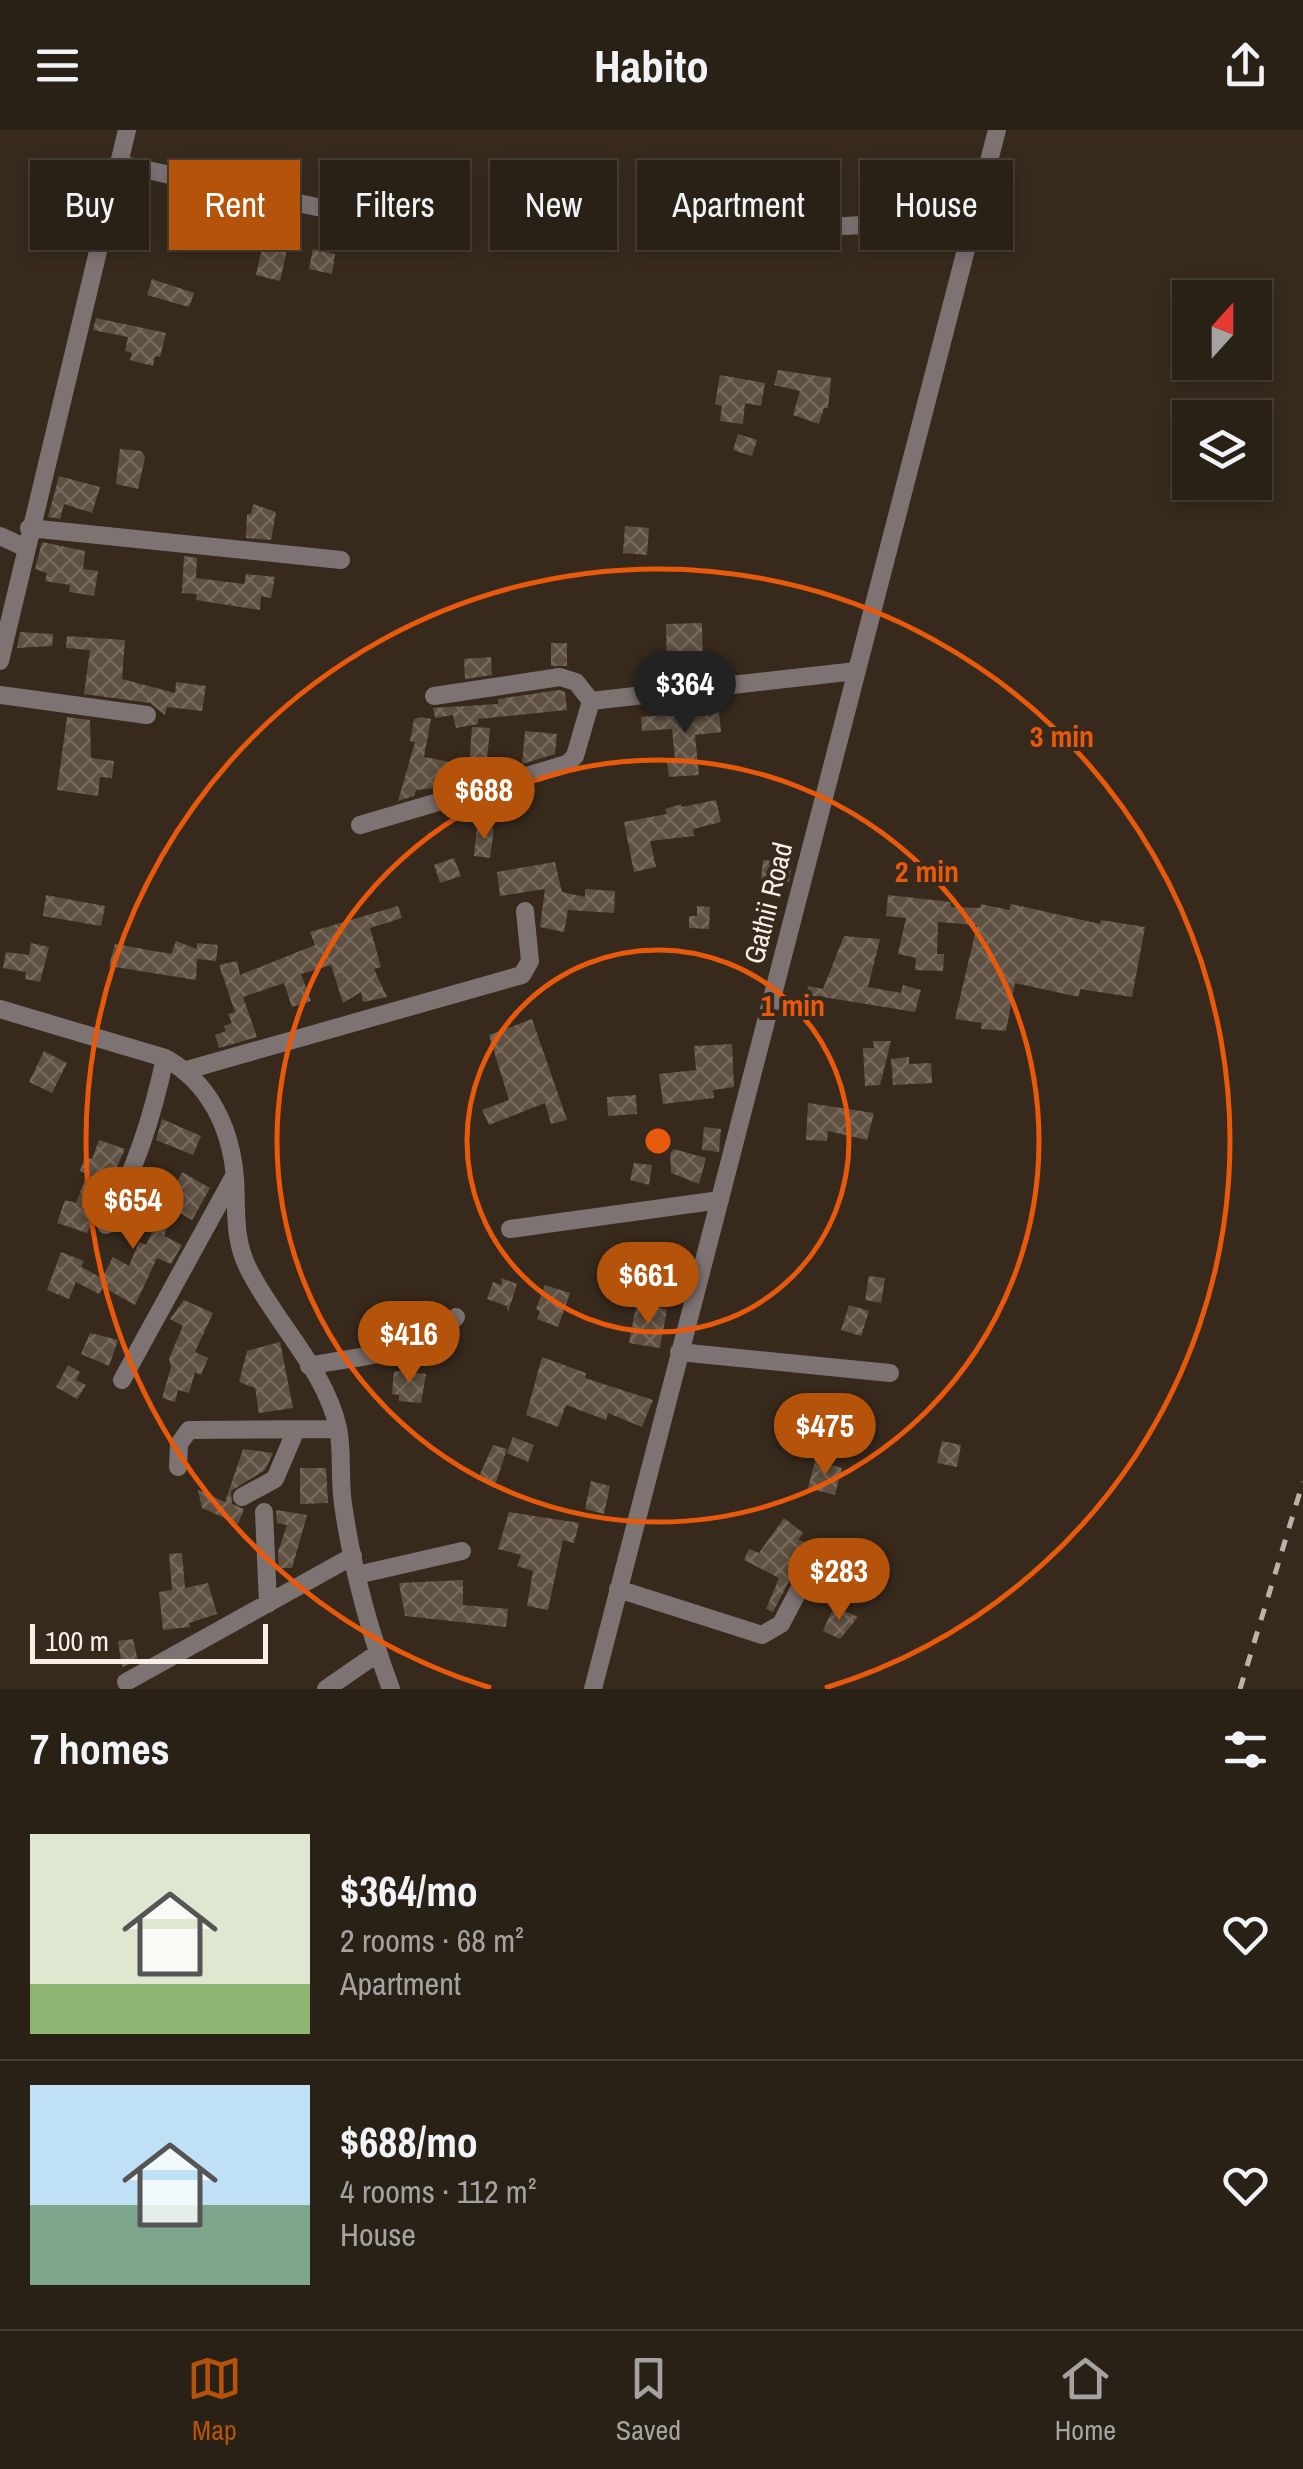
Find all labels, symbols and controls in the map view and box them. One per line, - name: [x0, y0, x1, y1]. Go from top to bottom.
- text: Habito: [594, 35, 709, 96]
- icon: menu: [30, 38, 85, 93]
- icon: share: [1218, 38, 1273, 93]
- chip: Buy: [30, 160, 149, 250]
- chip: Rent: [169, 160, 300, 250]
- chip: Filters: [320, 160, 470, 250]
- chip: New: [490, 160, 617, 250]
- chip: Apartment: [637, 160, 840, 250]
- chip: House: [860, 160, 1013, 250]
- north arrow: [1172, 280, 1272, 380]
- map controls: [1172, 280, 1272, 500]
- button: layers: [1172, 400, 1272, 500]
- pin: $364: [626, 651, 744, 736]
- text: $364: [656, 662, 714, 705]
- text: 3 min: [1030, 716, 1094, 756]
- pin: $688: [425, 757, 543, 842]
- text: $688: [455, 768, 513, 811]
- street label: Gathii Road: [735, 838, 801, 968]
- text: 2 min: [895, 851, 959, 891]
- text: 1 min: [761, 985, 825, 1025]
- centre of rings: [640, 1123, 676, 1159]
- pin: $654: [74, 1167, 192, 1252]
- text: $654: [104, 1178, 162, 1221]
- pin: $661: [589, 1242, 707, 1327]
- text: $661: [619, 1253, 677, 1296]
- pin: $416: [350, 1301, 468, 1386]
- text: $416: [380, 1312, 438, 1355]
- pin: $475: [766, 1393, 884, 1478]
- text: $475: [796, 1404, 854, 1447]
- pin: $283: [780, 1538, 898, 1623]
- text: $283: [810, 1549, 868, 1592]
- scale bar: [30, 1619, 268, 1664]
- text: 100 m: [45, 1622, 109, 1660]
- text: 7 homes: [30, 1721, 170, 1777]
- icon: filters: [1218, 1722, 1273, 1777]
- text: $364/mo: [340, 1863, 478, 1919]
- icon: home: [110, 1874, 230, 1994]
- icon: heart: [1218, 1907, 1273, 1962]
- text: 2 rooms · 68 m²: [340, 1919, 524, 1962]
- text: Apartment: [340, 1962, 461, 2005]
- text: $688/mo: [340, 2114, 478, 2170]
- icon: home: [110, 2125, 230, 2245]
- icon: heart: [1218, 2158, 1273, 2213]
- text: 4 rooms · 112 m²: [340, 2170, 536, 2213]
- text: House: [340, 2213, 416, 2256]
- tab: Map: [187, 2351, 242, 2449]
- tab: Saved: [616, 2351, 681, 2449]
- tab: Home: [1055, 2351, 1116, 2449]

